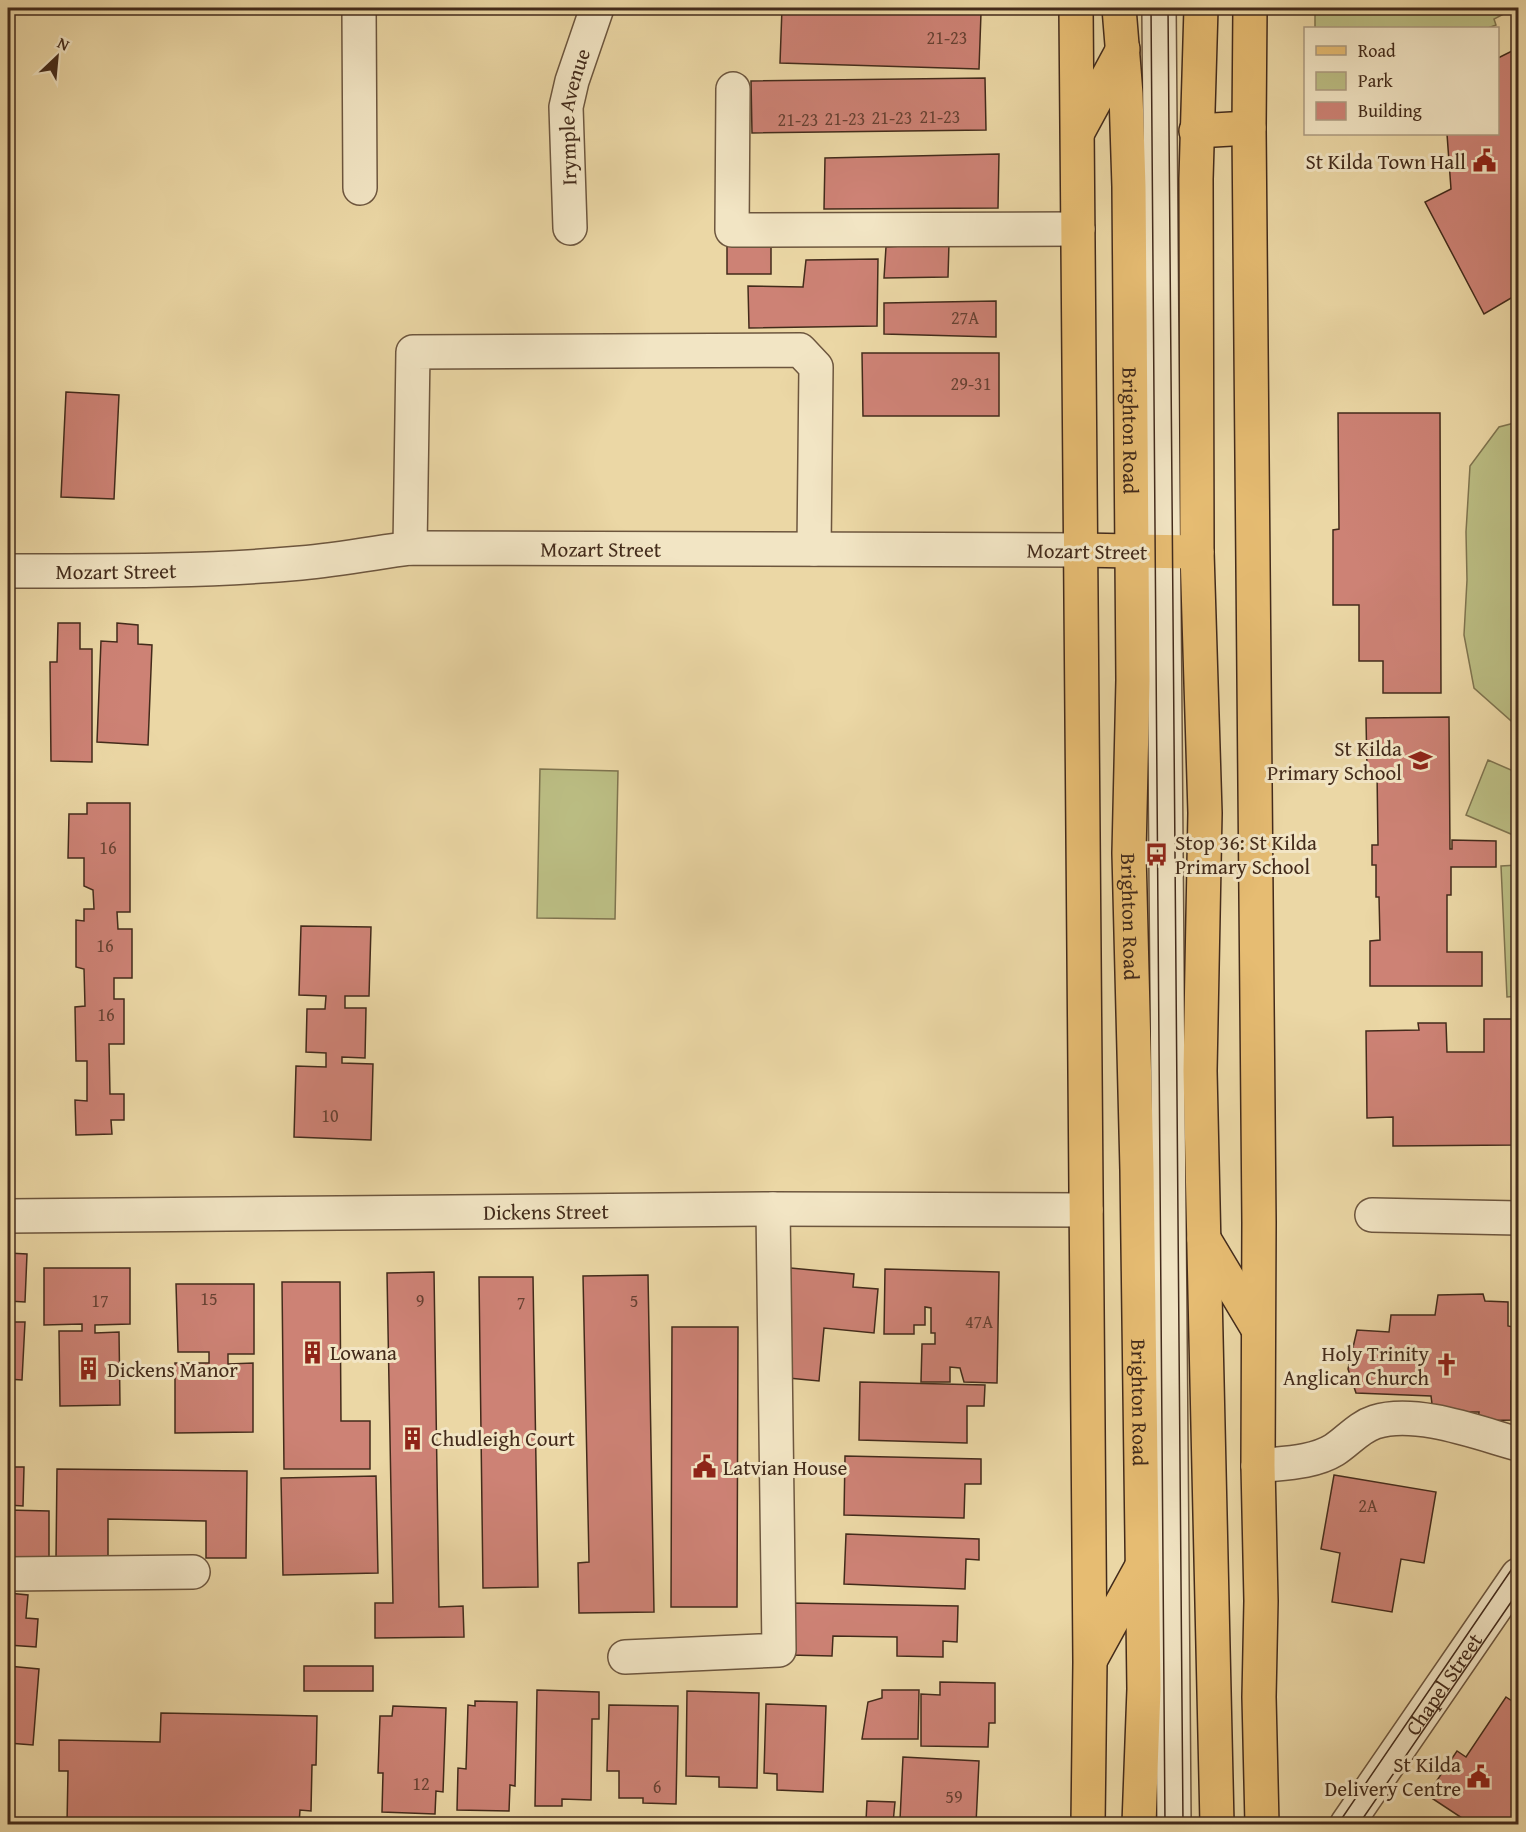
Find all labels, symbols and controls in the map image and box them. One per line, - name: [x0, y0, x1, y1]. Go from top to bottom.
- house number: 21-23: [927, 24, 967, 51]
- north arrow: [27, 27, 87, 87]
- legend: [1304, 27, 1499, 135]
- text: N: [54, 30, 74, 57]
- text: Road: [1358, 37, 1396, 64]
- street label: Irymple Avenue: [550, 44, 598, 186]
- text: Park: [1358, 67, 1394, 94]
- text: Building: [1358, 97, 1422, 124]
- house number: 21-23: [920, 103, 960, 130]
- house number: 21-23: [872, 104, 912, 131]
- house number: 21-23: [825, 105, 865, 132]
- house number: 21-23: [778, 106, 818, 133]
- place label: St Kilda Town Hall: [1305, 146, 1466, 177]
- public building icon: St Kilda Town Hall: [1471, 148, 1497, 174]
- house number: 27A: [951, 304, 979, 331]
- street label: Brighton Road: [1115, 367, 1147, 495]
- house number: 29-31: [951, 370, 991, 397]
- street label: Mozart Street: [540, 533, 662, 564]
- street label: Mozart Street: [1026, 534, 1148, 568]
- street label: Mozart Street: [56, 554, 177, 587]
- place label: St Kilda Primary School: [1267, 733, 1402, 788]
- school or university icon: St Kilda Primary School: [1407, 747, 1433, 773]
- place label: Stop 36: St Kilda Primary School: [1175, 827, 1317, 882]
- house number: 16: [99, 834, 117, 861]
- bus stop icon: Stop 36: St Kilda Primary School: [1144, 841, 1170, 867]
- street label: Brighton Road: [1114, 853, 1148, 981]
- house number: 16: [96, 932, 114, 959]
- house number: 16: [97, 1001, 115, 1028]
- house number: 10: [321, 1102, 339, 1129]
- street label: Dickens Street: [483, 1195, 610, 1227]
- house number: 15: [200, 1285, 218, 1312]
- house number: 17: [91, 1287, 109, 1314]
- house number: 9: [416, 1287, 424, 1314]
- house number: 5: [630, 1287, 638, 1314]
- house number: 7: [517, 1289, 525, 1316]
- house number: 47A: [965, 1308, 993, 1335]
- place label: Lowana: [330, 1337, 397, 1368]
- place label: Holy Trinity Anglican Church: [1283, 1338, 1430, 1393]
- building icon: Lowana: [299, 1339, 325, 1365]
- street label: Brighton Road: [1124, 1339, 1157, 1467]
- church icon: Holy Trinity Anglican Church: [1434, 1352, 1460, 1378]
- place label: Dickens Manor: [107, 1354, 238, 1385]
- building icon: Dickens Manor: [76, 1356, 102, 1382]
- place label: Chudleigh Court: [431, 1423, 575, 1454]
- building icon: Chudleigh Court: [400, 1425, 426, 1451]
- place label: Latvian House: [723, 1452, 848, 1483]
- public building icon: Latvian House: [692, 1454, 718, 1480]
- house number: 2A: [1358, 1492, 1378, 1519]
- street label: Chapel Street: [1397, 1626, 1490, 1741]
- place label: St Kilda Delivery Centre: [1324, 1749, 1461, 1804]
- public building icon: St Kilda Delivery Centre: [1466, 1763, 1492, 1789]
- house number: 12: [412, 1770, 430, 1797]
- house number: 6: [653, 1773, 661, 1800]
- house number: 59: [945, 1783, 963, 1810]

